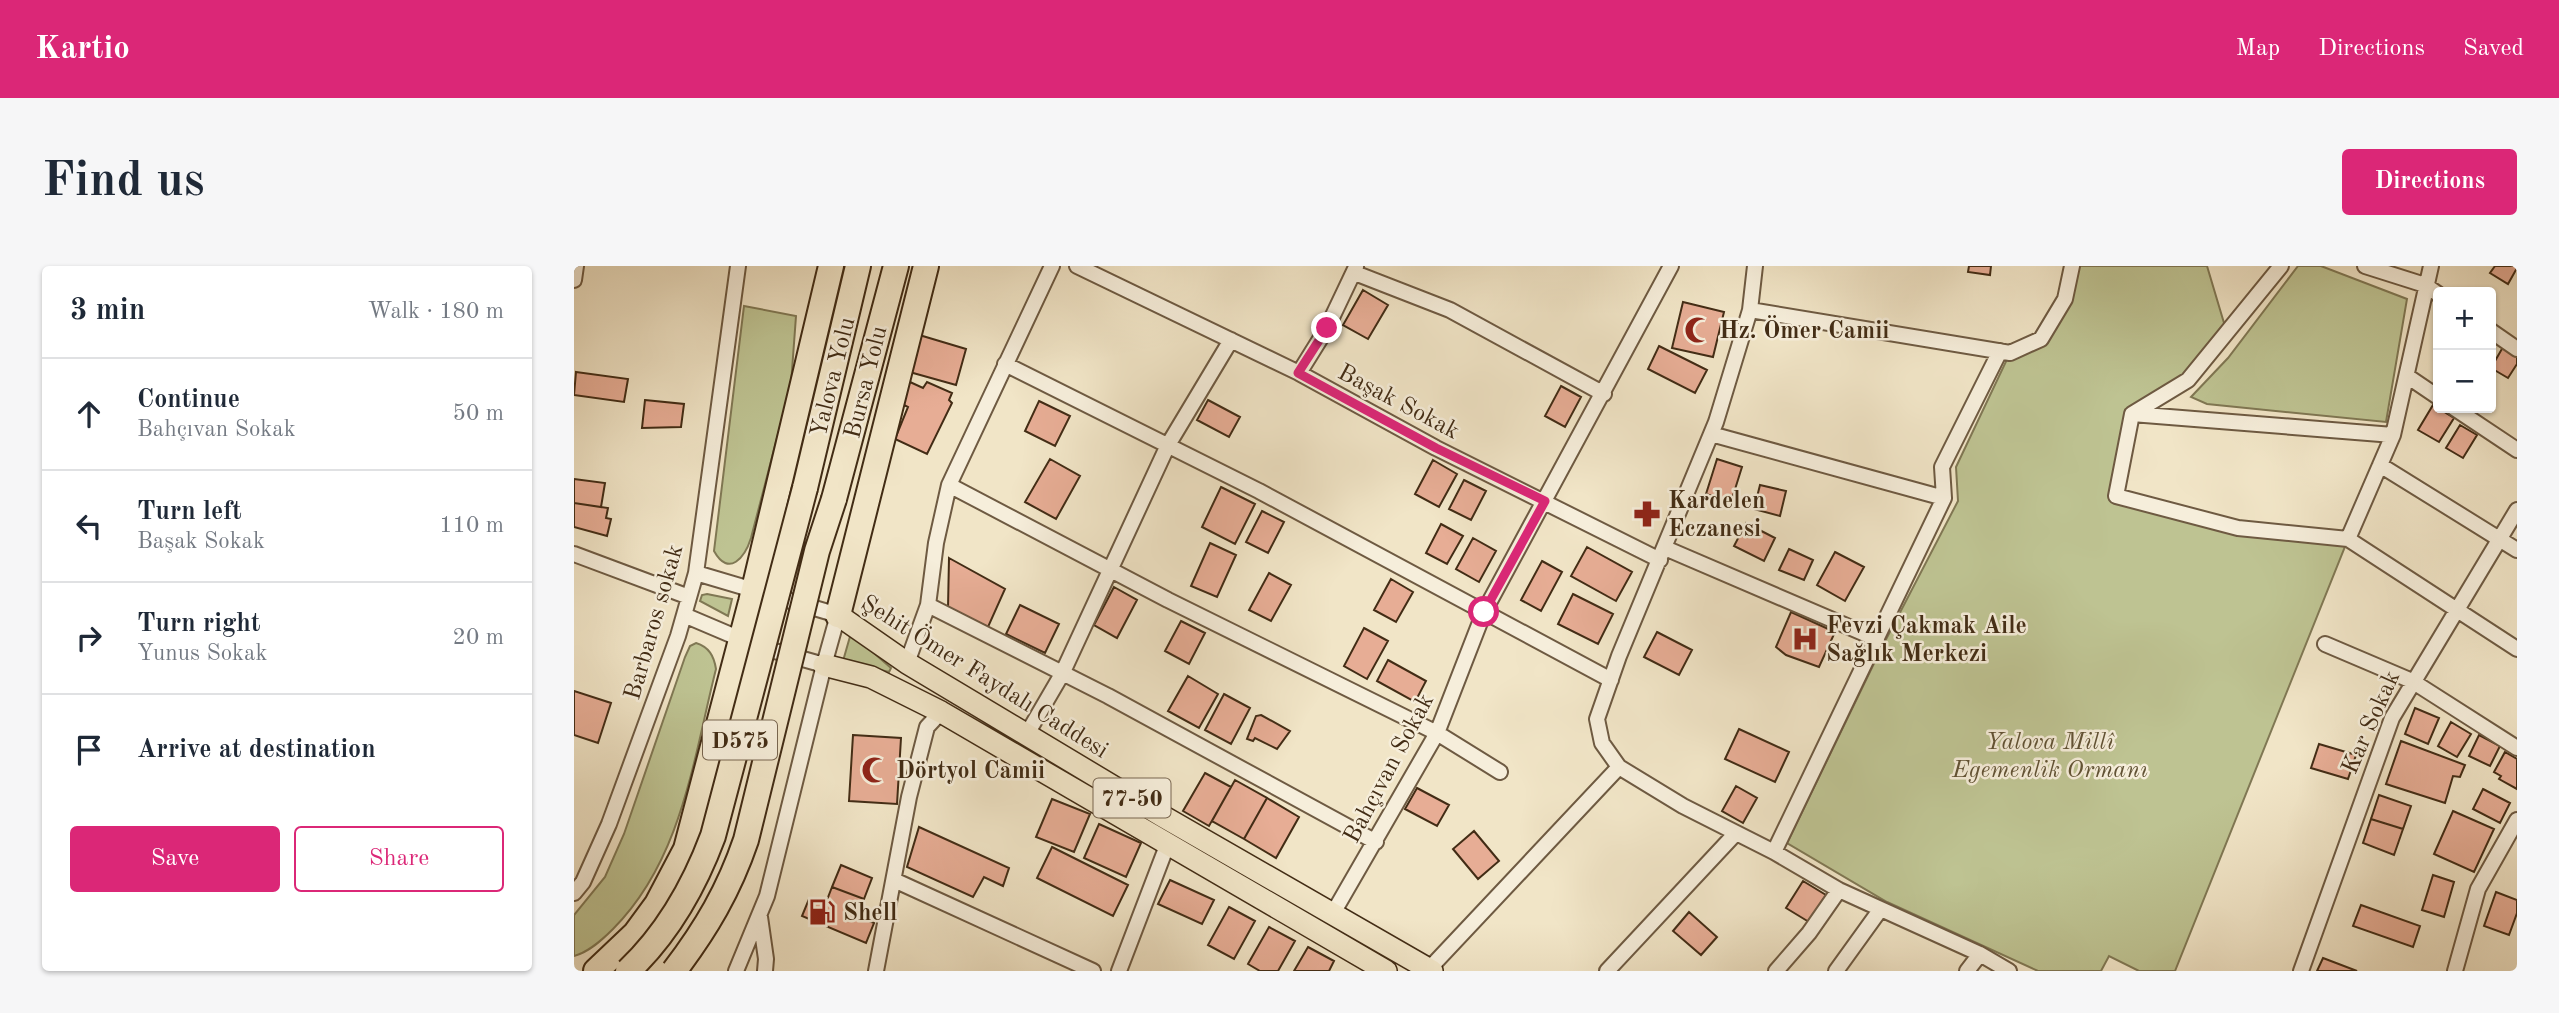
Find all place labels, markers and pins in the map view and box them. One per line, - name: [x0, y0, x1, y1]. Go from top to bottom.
- mosque icon: Hz. Ömer Camii: [1683, 315, 1713, 345]
- place label: Hz. Ömer Camii: [1719, 315, 1889, 344]
- place label: Kardelen Eczanesi: [1668, 490, 1765, 542]
- pharmacy icon: Kardelen Eczanesi: [1632, 499, 1662, 529]
- place label: Fevzi Çakmak Aile Sağlık Merkezi: [1826, 615, 2027, 667]
- hospital icon: Fevzi Çakmak Aile Sağlık Merkezi: [1790, 624, 1820, 654]
- mosque icon: Dörtyol Camii: [860, 755, 890, 785]
- place label: Dörtyol Camii: [896, 760, 1045, 784]
- fuel station icon: Shell: [807, 897, 837, 927]
- place label: Shell: [843, 902, 897, 926]

